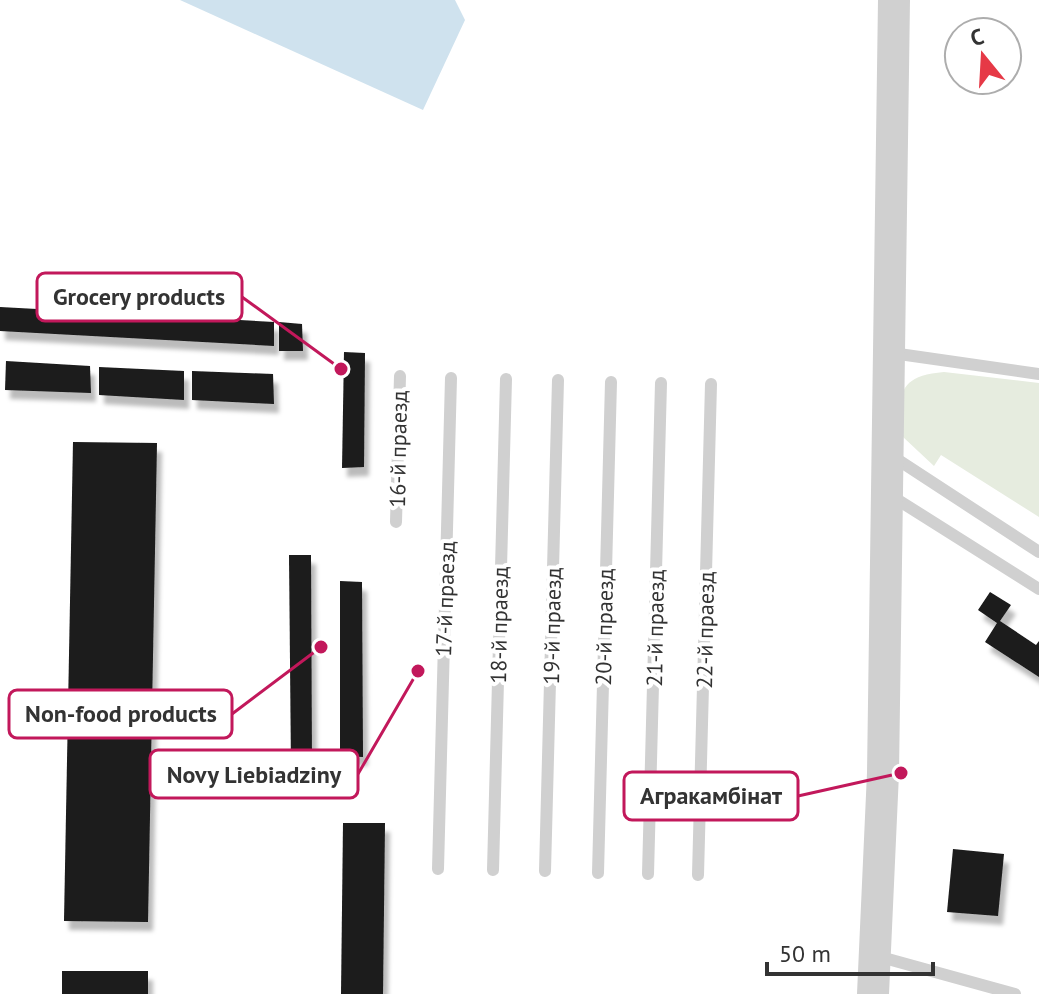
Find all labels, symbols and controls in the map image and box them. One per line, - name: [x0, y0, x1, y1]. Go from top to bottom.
- north arrow: [943, 16, 1023, 96]
- text: С: [967, 22, 987, 52]
- callout: Grocery products: [37, 273, 242, 321]
- text: Grocery products: [53, 281, 225, 312]
- street label: 16-й праезд: [383, 390, 413, 508]
- street label: 17-й праезд: [429, 541, 461, 657]
- street label: 18-й праезд: [484, 566, 514, 684]
- street label: 19-й праезд: [537, 567, 567, 685]
- street label: 20-й праезд: [589, 568, 619, 686]
- street label: 21-й праезд: [640, 569, 670, 687]
- street label: 22-й праезд: [690, 571, 720, 689]
- callout: Non-food products: [9, 690, 232, 738]
- text: Non-food products: [25, 698, 217, 729]
- callout: Novy Liebiadziny: [150, 750, 358, 798]
- text: Novy Liebiadziny: [167, 759, 342, 790]
- callout: Агракамбінат: [624, 772, 798, 820]
- text: Агракамбінат: [640, 780, 783, 811]
- scale bar: [767, 926, 933, 976]
- text: 50 m: [779, 938, 831, 969]

